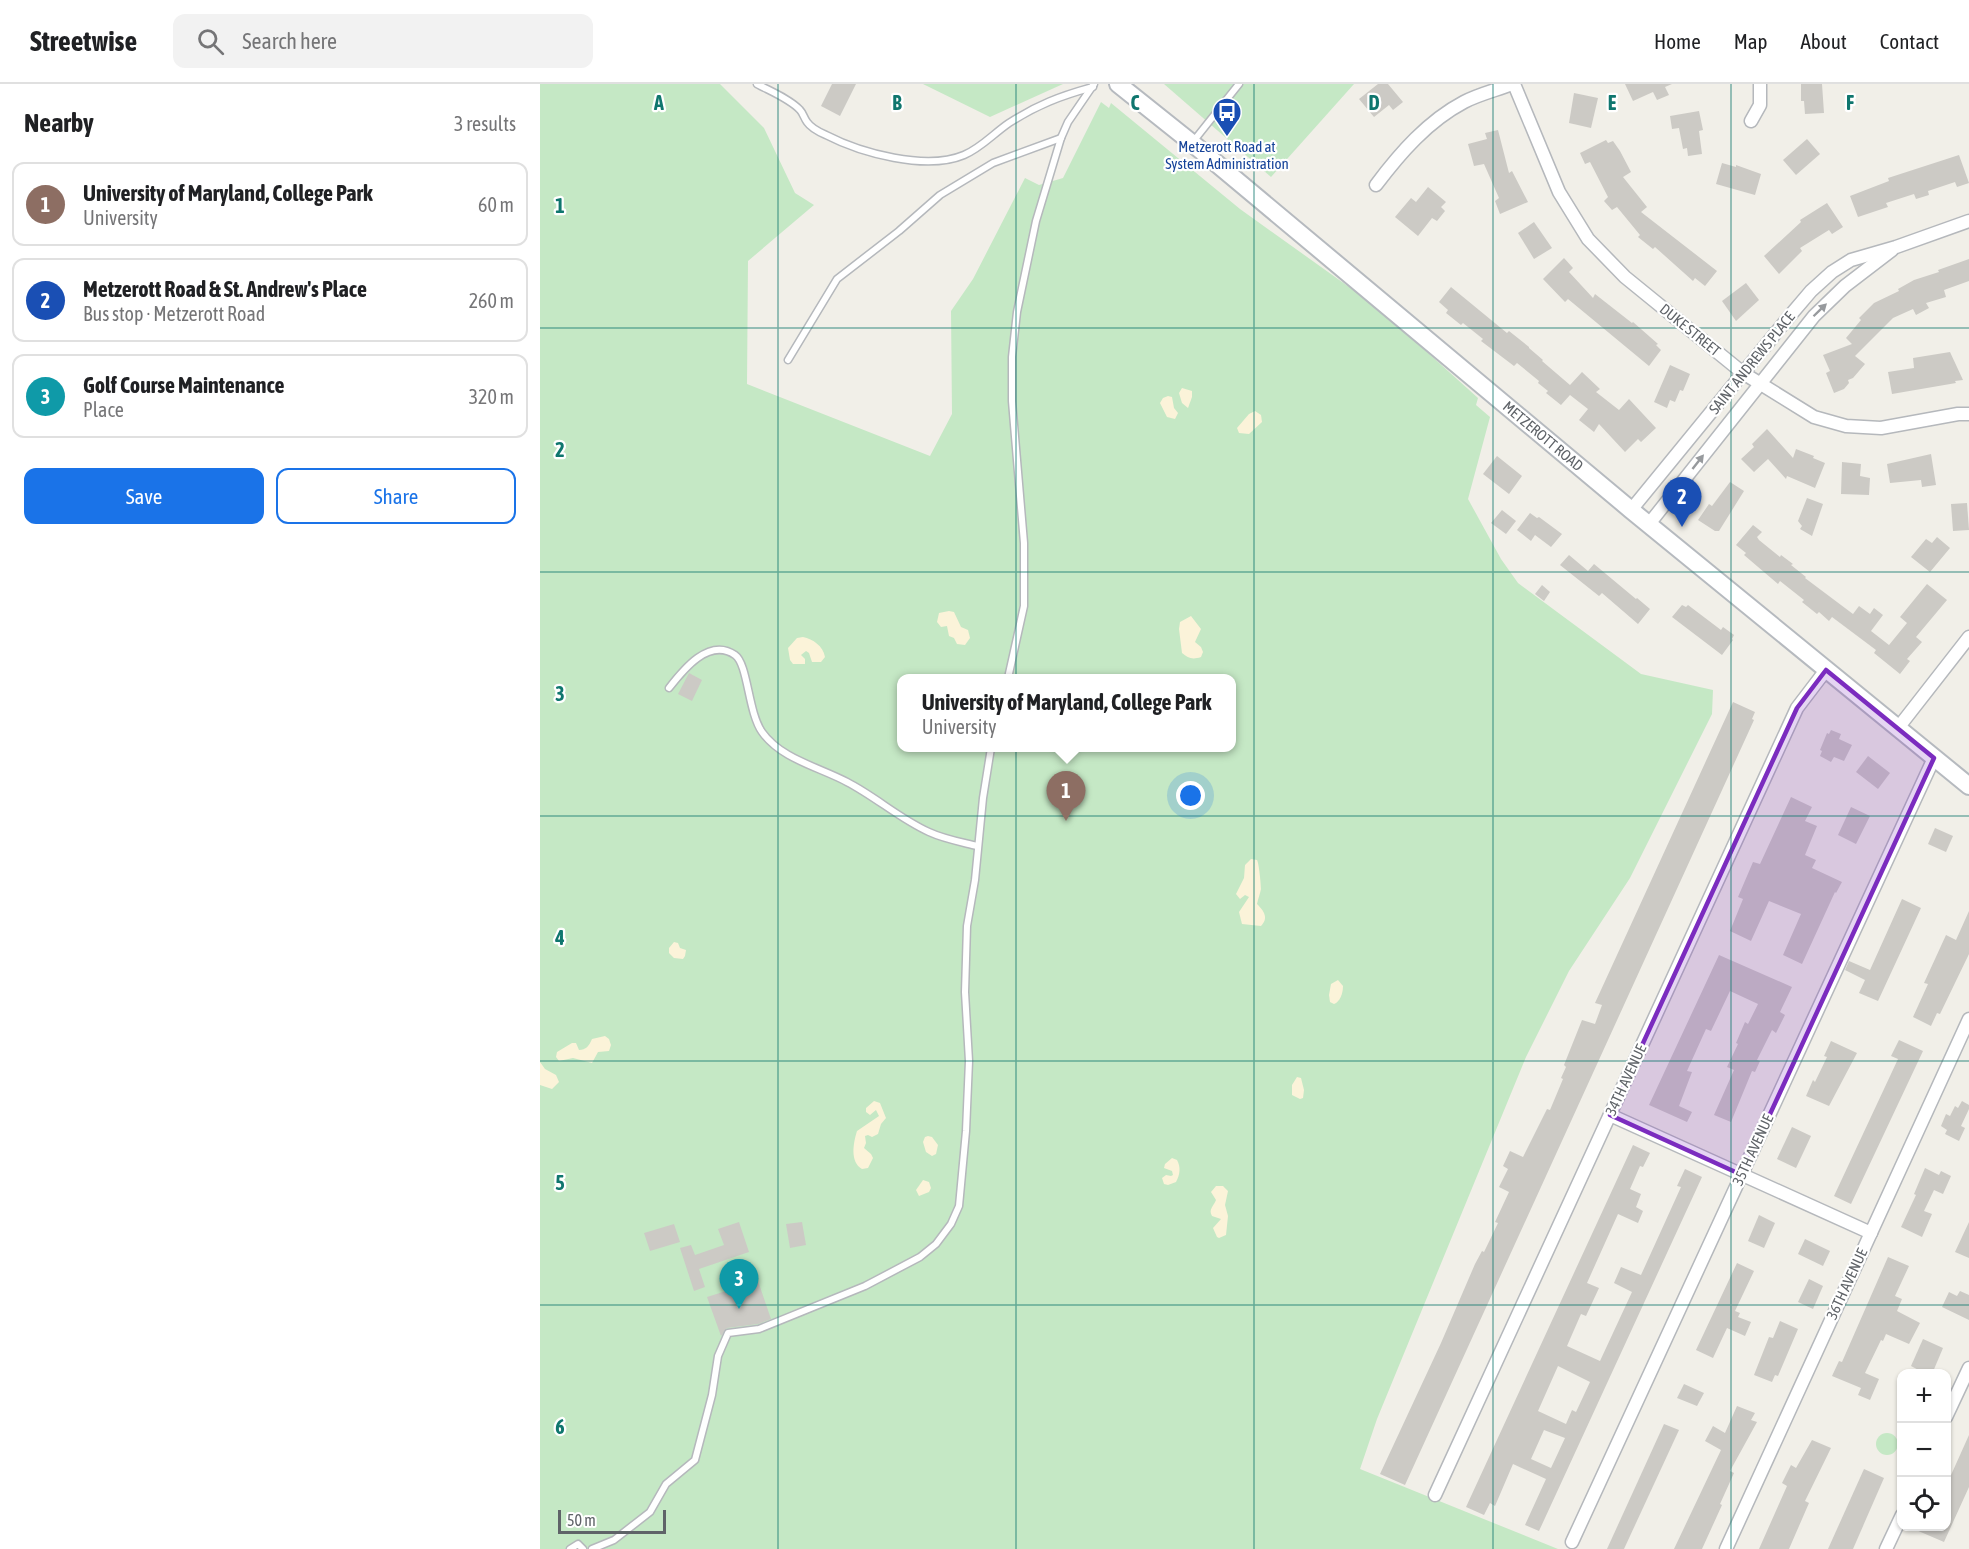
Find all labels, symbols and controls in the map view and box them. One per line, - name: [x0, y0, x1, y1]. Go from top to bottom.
- search box: [173, 14, 593, 68]
- text: Streetwise: [30, 25, 137, 57]
- icon: search: [194, 25, 227, 58]
- text: Search here: [242, 28, 337, 54]
- text: Home: [1654, 29, 1701, 53]
- text: Map: [1734, 29, 1768, 53]
- text: About: [1801, 29, 1847, 53]
- text: Contact: [1880, 29, 1939, 53]
- text: A: [653, 91, 664, 114]
- text: B: [892, 91, 902, 114]
- text: C: [1131, 91, 1140, 114]
- text: D: [1368, 91, 1380, 114]
- text: E: [1608, 91, 1617, 114]
- text: F: [1846, 91, 1854, 114]
- bus stop icon: Metzerott Road at System Administration: [1211, 96, 1243, 138]
- text: Nearby: [24, 108, 94, 138]
- text: 3 results: [454, 112, 516, 135]
- place label: Metzerott Road at System Administration: [1165, 138, 1289, 172]
- text: University of Maryland, College Park: [83, 180, 373, 206]
- text: 1: [41, 193, 50, 216]
- text: 60 m: [478, 193, 514, 216]
- text: 1: [555, 194, 565, 217]
- text: University: [83, 206, 158, 229]
- text: Metzerott Road & St. Andrew's Place: [83, 276, 367, 302]
- text: 2: [41, 289, 50, 312]
- text: 260 m: [469, 289, 514, 312]
- street label: DUKE STREET: [1657, 300, 1724, 359]
- text: Bus stop · Metzerott Road: [83, 302, 265, 325]
- one-way arrow: [1813, 303, 1828, 317]
- street label: SAINT ANDREWS PLACE: [1705, 308, 1798, 417]
- text: Golf Course Maintenance: [83, 372, 285, 398]
- text: 3: [41, 385, 50, 408]
- text: 320 m: [469, 385, 514, 408]
- text: Place: [83, 398, 124, 421]
- street label: METZEROTT ROAD: [1500, 398, 1587, 474]
- text: 2: [555, 438, 565, 461]
- one-way arrow: [1692, 454, 1705, 470]
- button: Save: [24, 468, 264, 524]
- button: Share: [276, 468, 516, 524]
- pin: 2: [1662, 478, 1702, 527]
- popup: [897, 674, 1236, 752]
- text: 3: [555, 682, 565, 705]
- text: University of Maryland, College Park: [922, 689, 1211, 715]
- text: University: [922, 715, 996, 738]
- pin: 1: [1046, 772, 1086, 821]
- your location: [1176, 781, 1205, 810]
- text: 4: [554, 926, 565, 949]
- street label: 34TH AVENUE: [1602, 1041, 1650, 1118]
- street label: 35TH AVENUE: [1729, 1111, 1777, 1188]
- text: 5: [555, 1171, 565, 1194]
- street label: 36TH AVENUE: [1823, 1245, 1871, 1322]
- pin: 3: [720, 1260, 758, 1309]
- map controls: [1897, 1369, 1951, 1531]
- button: +: [1897, 1369, 1951, 1423]
- text: 6: [555, 1415, 565, 1438]
- button: −: [1897, 1423, 1951, 1477]
- button: locate: [1897, 1477, 1951, 1531]
- scale bar: [558, 1507, 666, 1534]
- text: 50 m: [567, 1511, 596, 1529]

